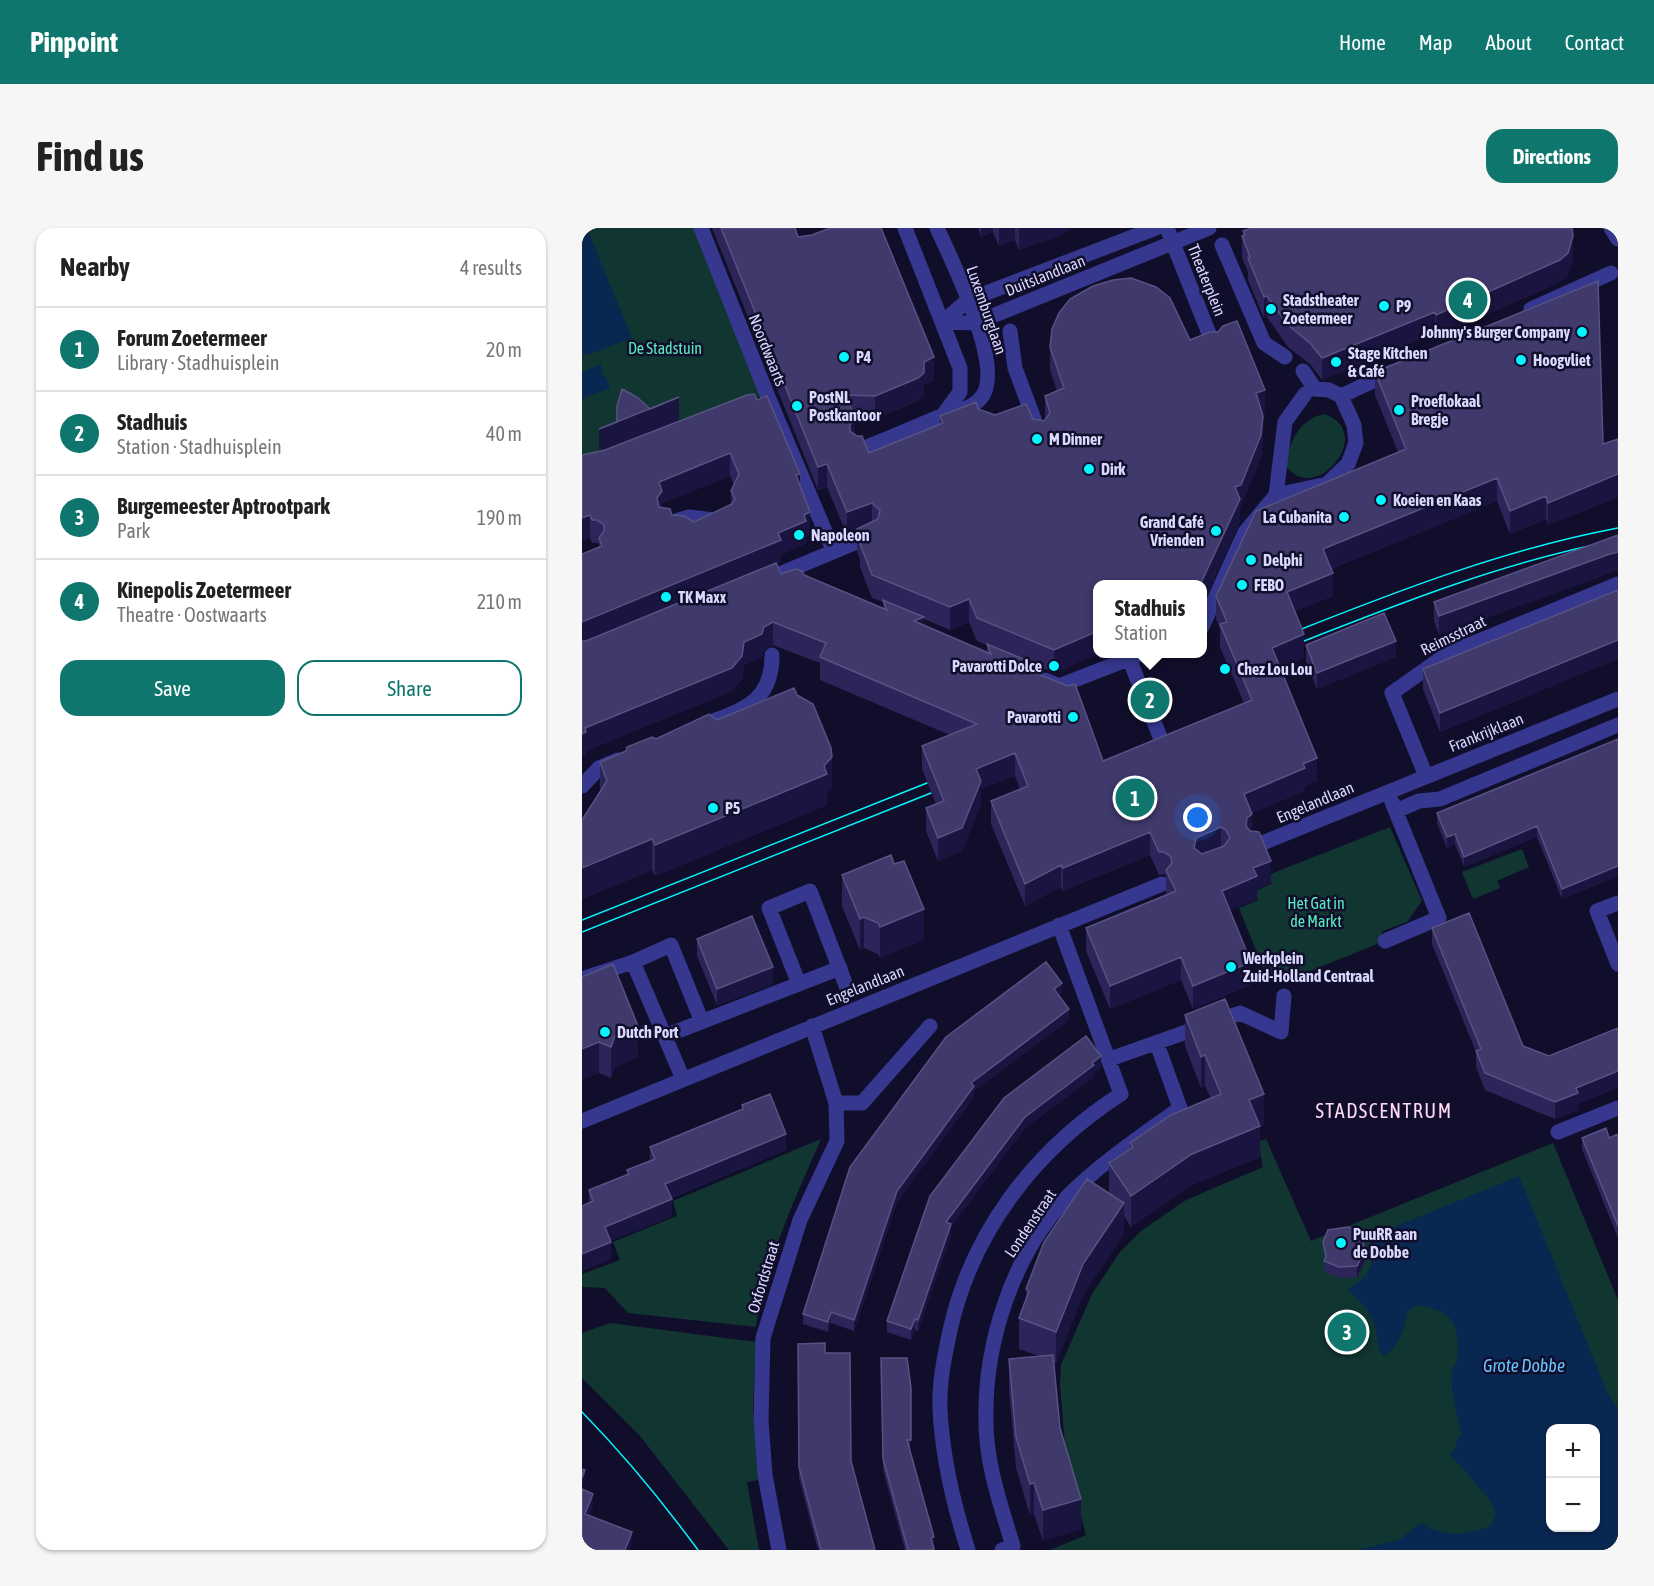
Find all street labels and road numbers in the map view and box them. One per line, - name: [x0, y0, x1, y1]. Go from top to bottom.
- street label: Theaterplein: [1183, 241, 1230, 319]
- street label: Duitslandlaan: [1002, 251, 1088, 299]
- street label: Luxemburglaan: [963, 263, 1011, 357]
- street label: Noordwaarts: [745, 311, 791, 389]
- street label: Reimsstraat: [1417, 611, 1489, 658]
- street label: Frankrijklaan: [1446, 709, 1526, 756]
- street label: Engelandlaan: [1274, 778, 1357, 827]
- street label: Engelandlaan: [823, 961, 907, 1010]
- street label: Londenstraat: [1001, 1185, 1060, 1260]
- street label: Oxfordstraat: [744, 1239, 783, 1315]

